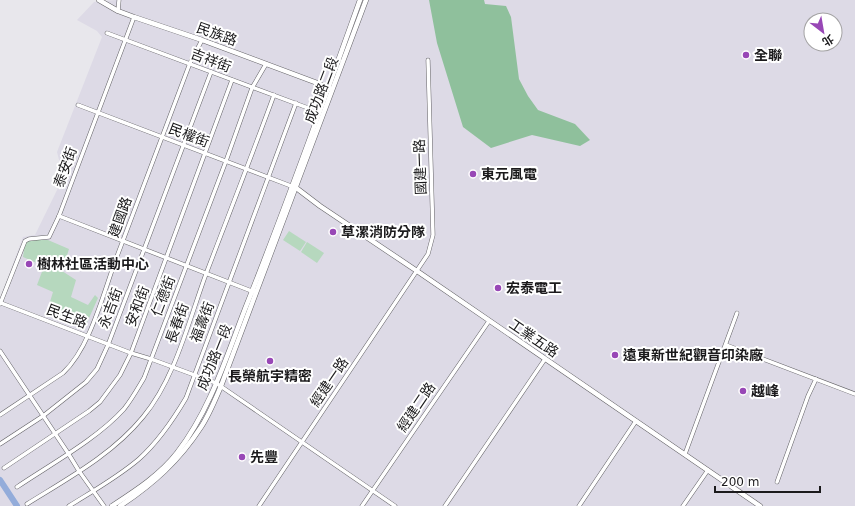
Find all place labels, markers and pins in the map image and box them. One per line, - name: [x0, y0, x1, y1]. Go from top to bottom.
- place label: 全聯: [754, 47, 782, 63]
- marker: 全聯: [741, 50, 751, 60]
- place label: 東元風電: [481, 166, 537, 182]
- marker: 東元風電: [468, 169, 478, 179]
- place label: 草漯消防分隊: [341, 224, 425, 240]
- marker: 草漯消防分隊: [328, 227, 338, 237]
- place label: 樹林社區活動中心: [37, 256, 149, 272]
- marker: 樹林社區活動中心: [24, 259, 34, 269]
- place label: 宏泰電工: [506, 280, 562, 296]
- marker: 宏泰電工: [493, 283, 503, 293]
- place label: 遠東新世紀觀音印染廠: [623, 347, 763, 363]
- marker: 遠東新世紀觀音印染廠: [610, 350, 620, 360]
- marker: 長榮航宇精密: [265, 356, 275, 366]
- place label: 長榮航宇精密: [228, 368, 312, 384]
- place label: 越峰: [751, 383, 779, 399]
- marker: 越峰: [738, 386, 748, 396]
- place label: 先豐: [250, 449, 278, 465]
- marker: 先豐: [237, 452, 247, 462]

